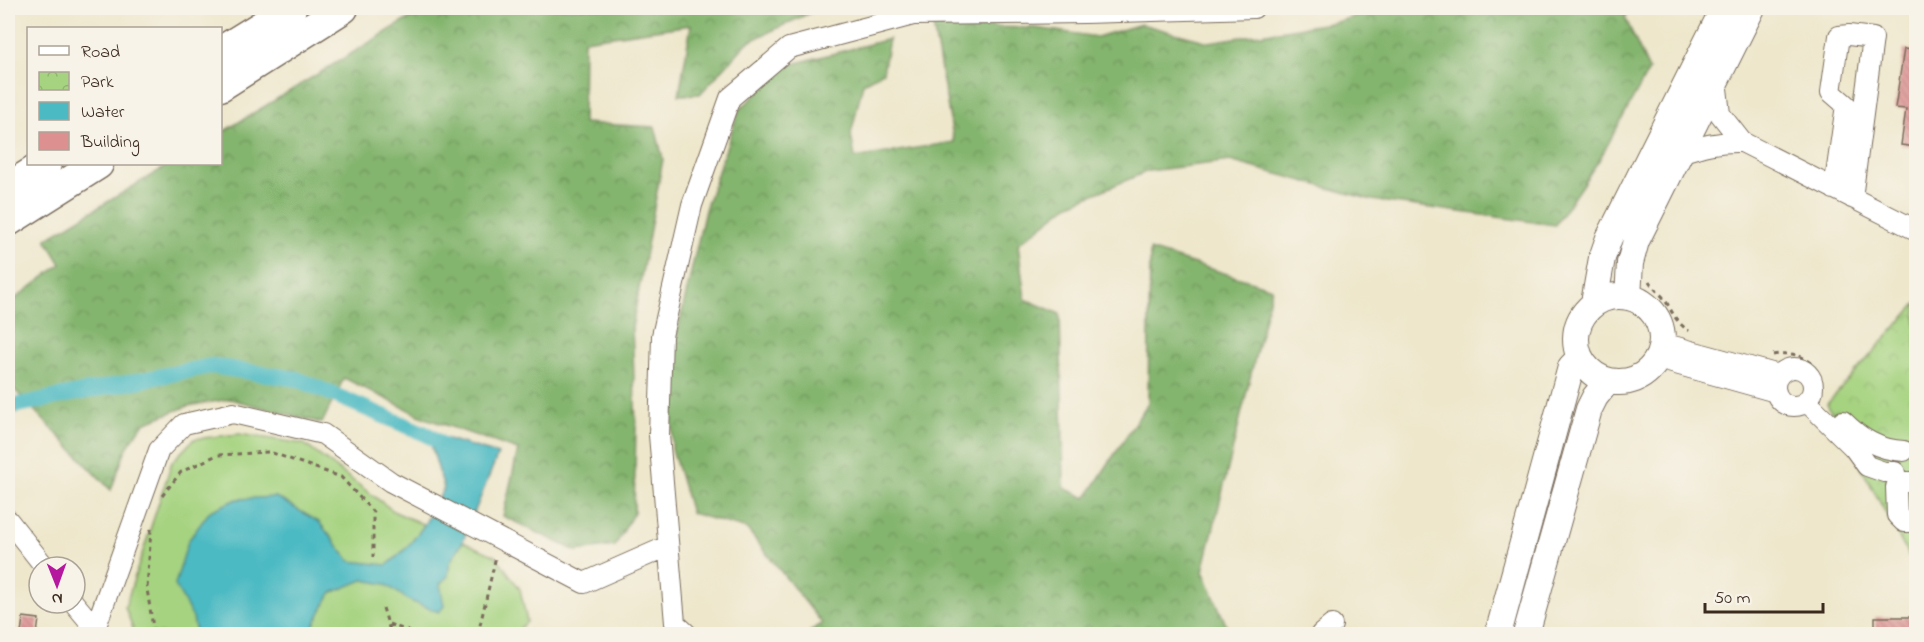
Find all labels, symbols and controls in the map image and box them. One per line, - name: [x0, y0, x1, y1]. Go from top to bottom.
- legend: [27, 27, 222, 165]
- text: Road: [81, 40, 120, 66]
- text: Park: [81, 70, 114, 96]
- text: Water: [81, 100, 125, 126]
- text: Building: [80, 130, 140, 157]
- north arrow: [27, 555, 87, 615]
- scale bar: [1705, 576, 1824, 614]
- text: N: [51, 586, 63, 610]
- text: 50 m: [1714, 586, 1751, 612]

